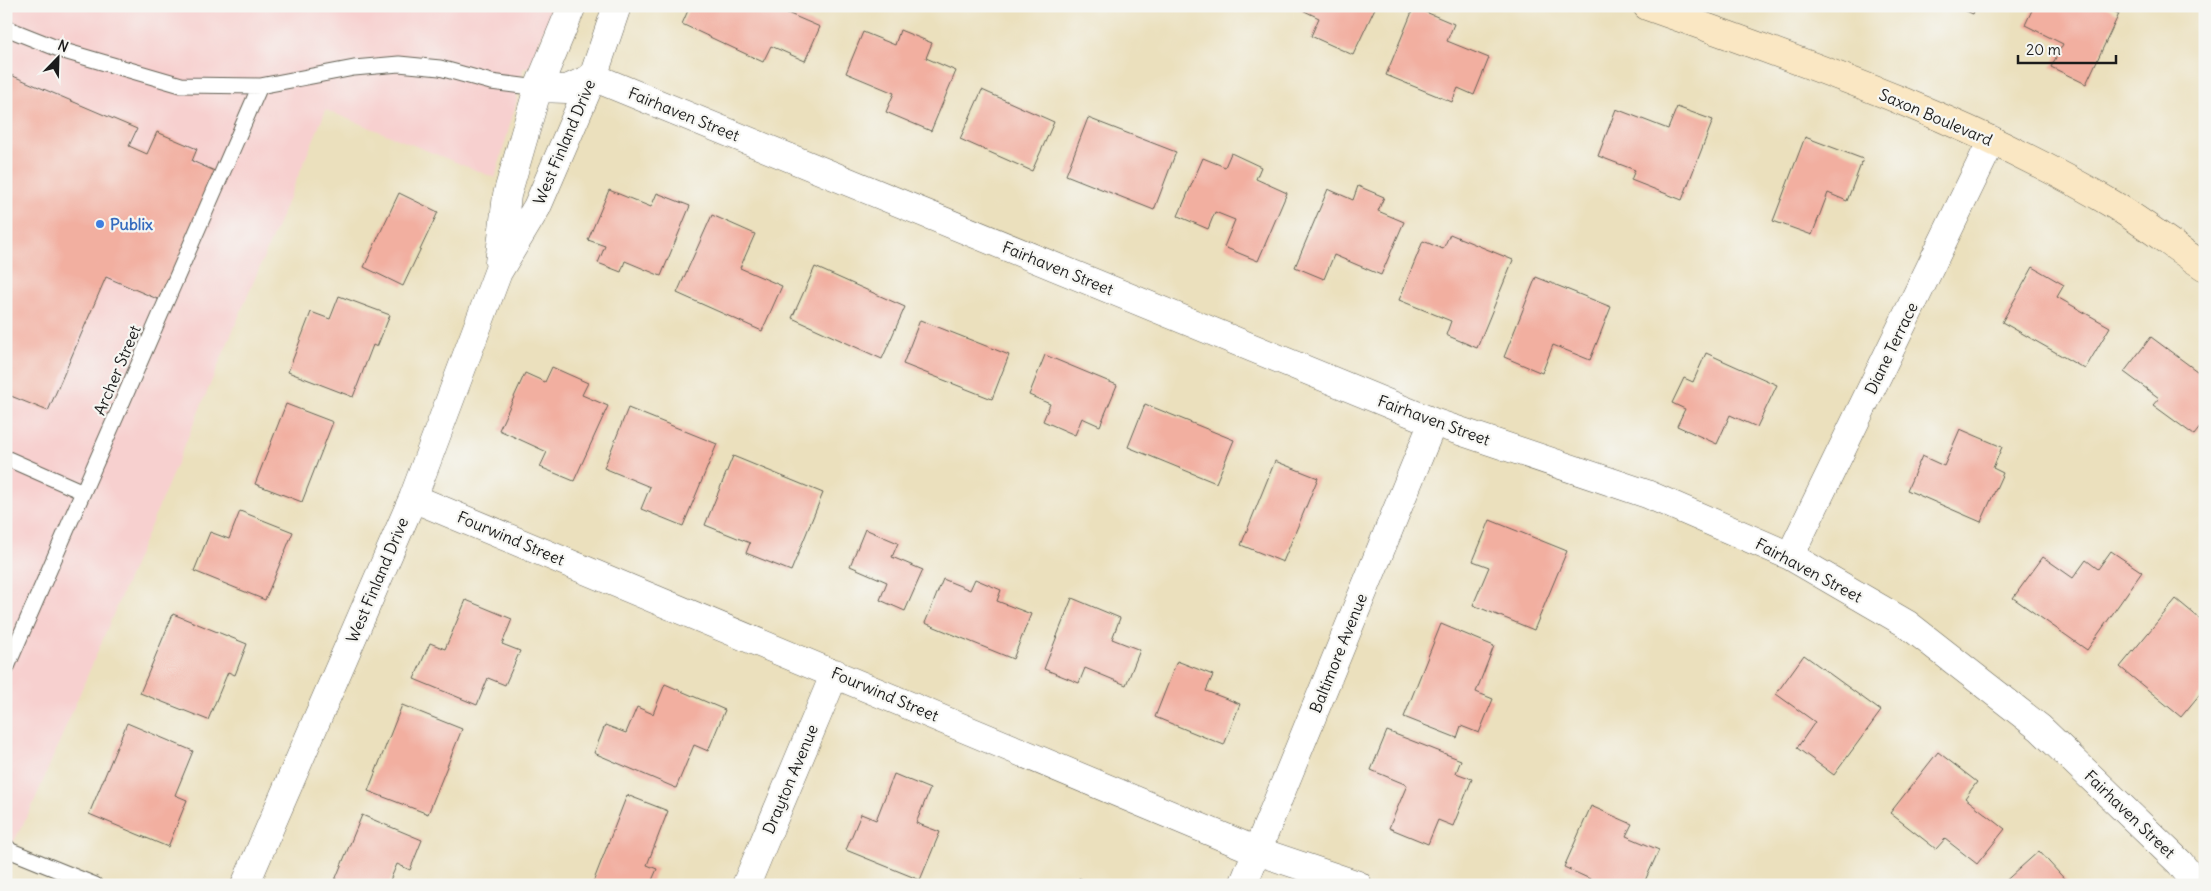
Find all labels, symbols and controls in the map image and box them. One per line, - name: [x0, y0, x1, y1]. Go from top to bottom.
- north arrow: [32, 32, 82, 82]
- scale bar: [2018, 32, 2116, 64]
- text: N: [55, 36, 71, 56]
- text: 20 m: [2026, 40, 2061, 59]
- street label: West Finland Drive: [529, 76, 599, 208]
- street label: Fairhaven Street: [626, 83, 743, 146]
- street label: Saxon Boulevard: [1876, 84, 1996, 150]
- place label: Publix: [110, 214, 153, 234]
- marker: Publix: [94, 218, 106, 230]
- street label: Fairhaven Street: [1000, 237, 1117, 300]
- street label: Diane Terrace: [1860, 299, 1922, 397]
- street label: Archer Street: [89, 321, 145, 418]
- street label: Fairhaven Street: [1375, 390, 1493, 450]
- street label: Fourwind Street: [454, 506, 568, 570]
- street label: West Finland Drive: [342, 514, 412, 646]
- street label: Fairhaven Street: [1752, 533, 1866, 607]
- street label: Baltimore Avenue: [1305, 590, 1371, 716]
- street label: Fourwind Street: [828, 662, 942, 726]
- street label: Drayton Avenue: [758, 721, 822, 837]
- street label: Fairhaven Street: [2081, 766, 2180, 863]

